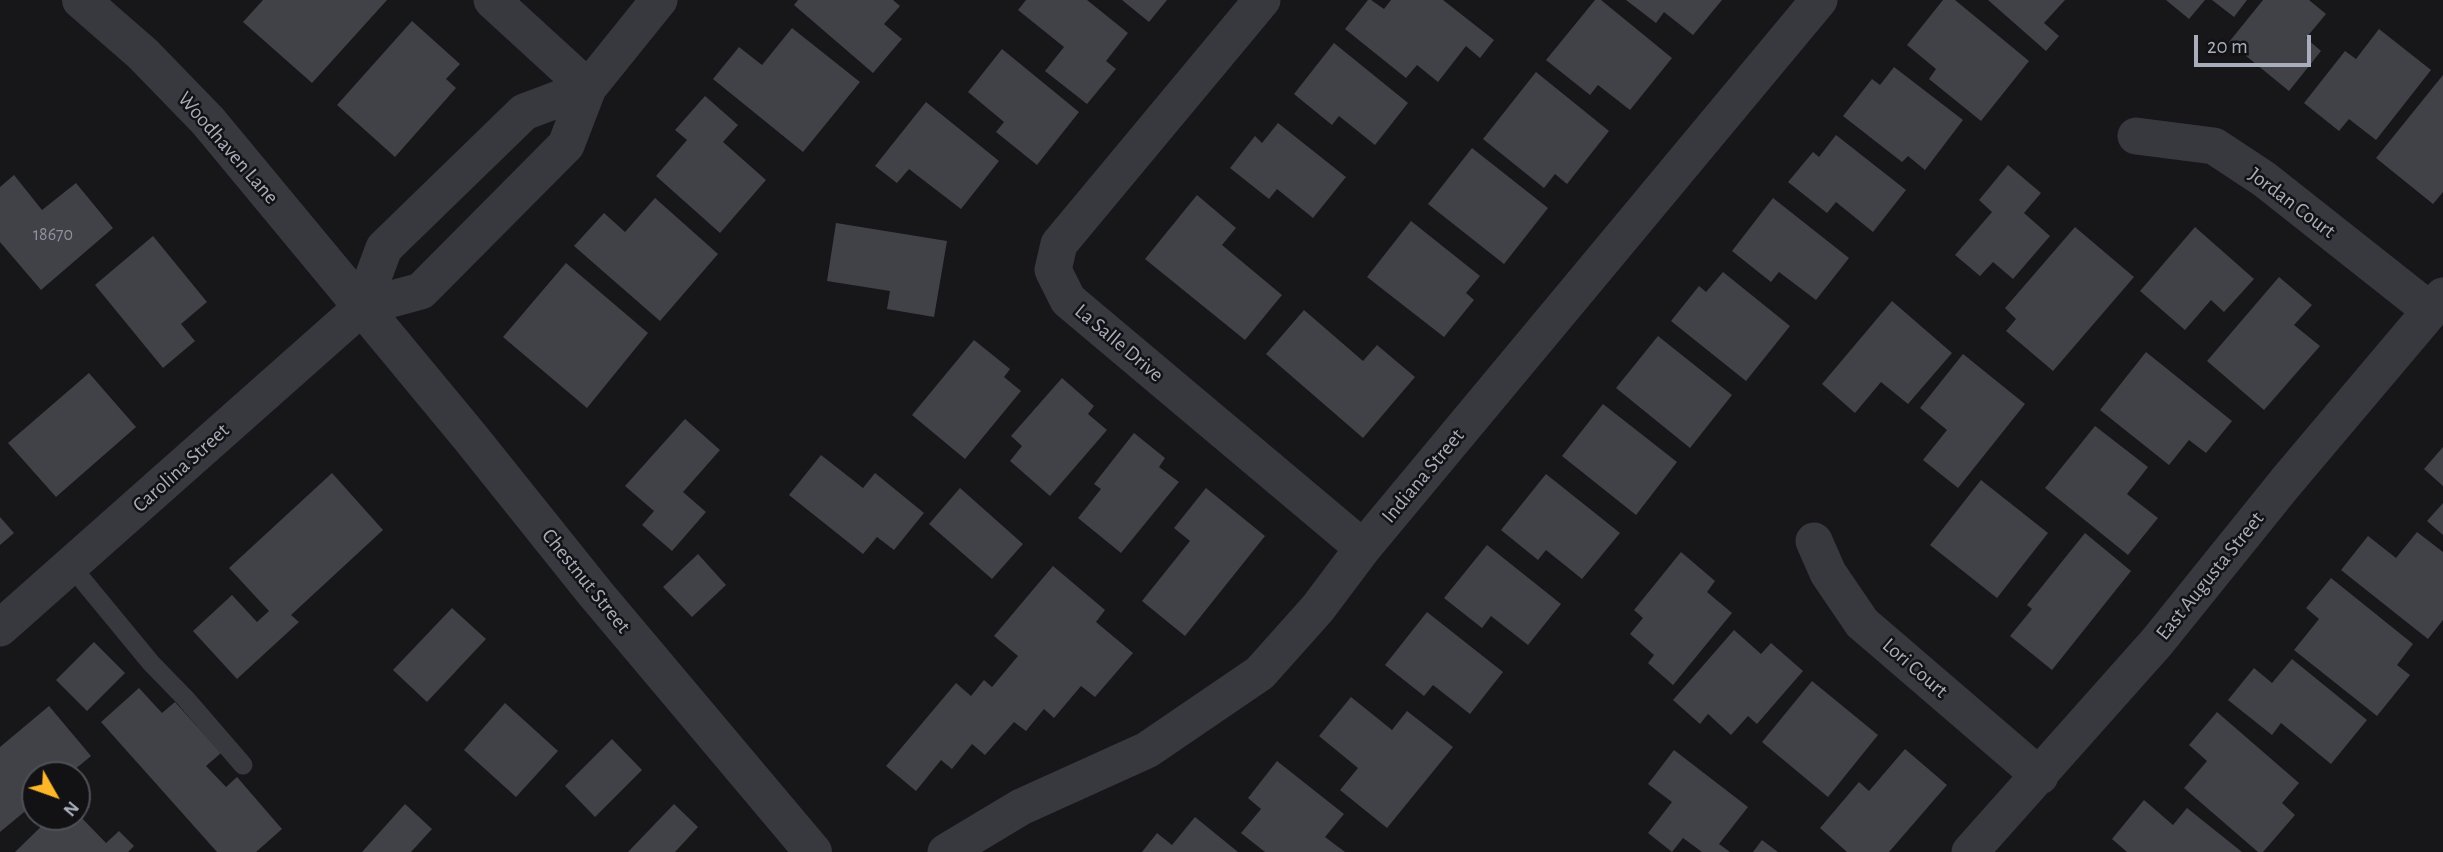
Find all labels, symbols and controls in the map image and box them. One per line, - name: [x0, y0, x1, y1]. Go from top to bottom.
- scale bar: [2198, 21, 2315, 65]
- text: 20 m: [2207, 36, 2248, 57]
- street label: Woodhaven Lane: [172, 87, 284, 209]
- street label: Jordan Court: [2244, 162, 2340, 244]
- house number: 18670: [33, 224, 73, 246]
- street label: La Salle Drive: [1069, 299, 1169, 387]
- street label: Carolina Street: [128, 418, 234, 518]
- street label: Indiana Street: [1376, 424, 1470, 528]
- street label: East Augusta Street: [2151, 507, 2269, 645]
- street label: Chestnut Street: [536, 524, 636, 638]
- street label: Lori Court: [1877, 633, 1953, 703]
- north arrow: [21, 761, 91, 831]
- text: N: [59, 797, 82, 820]

